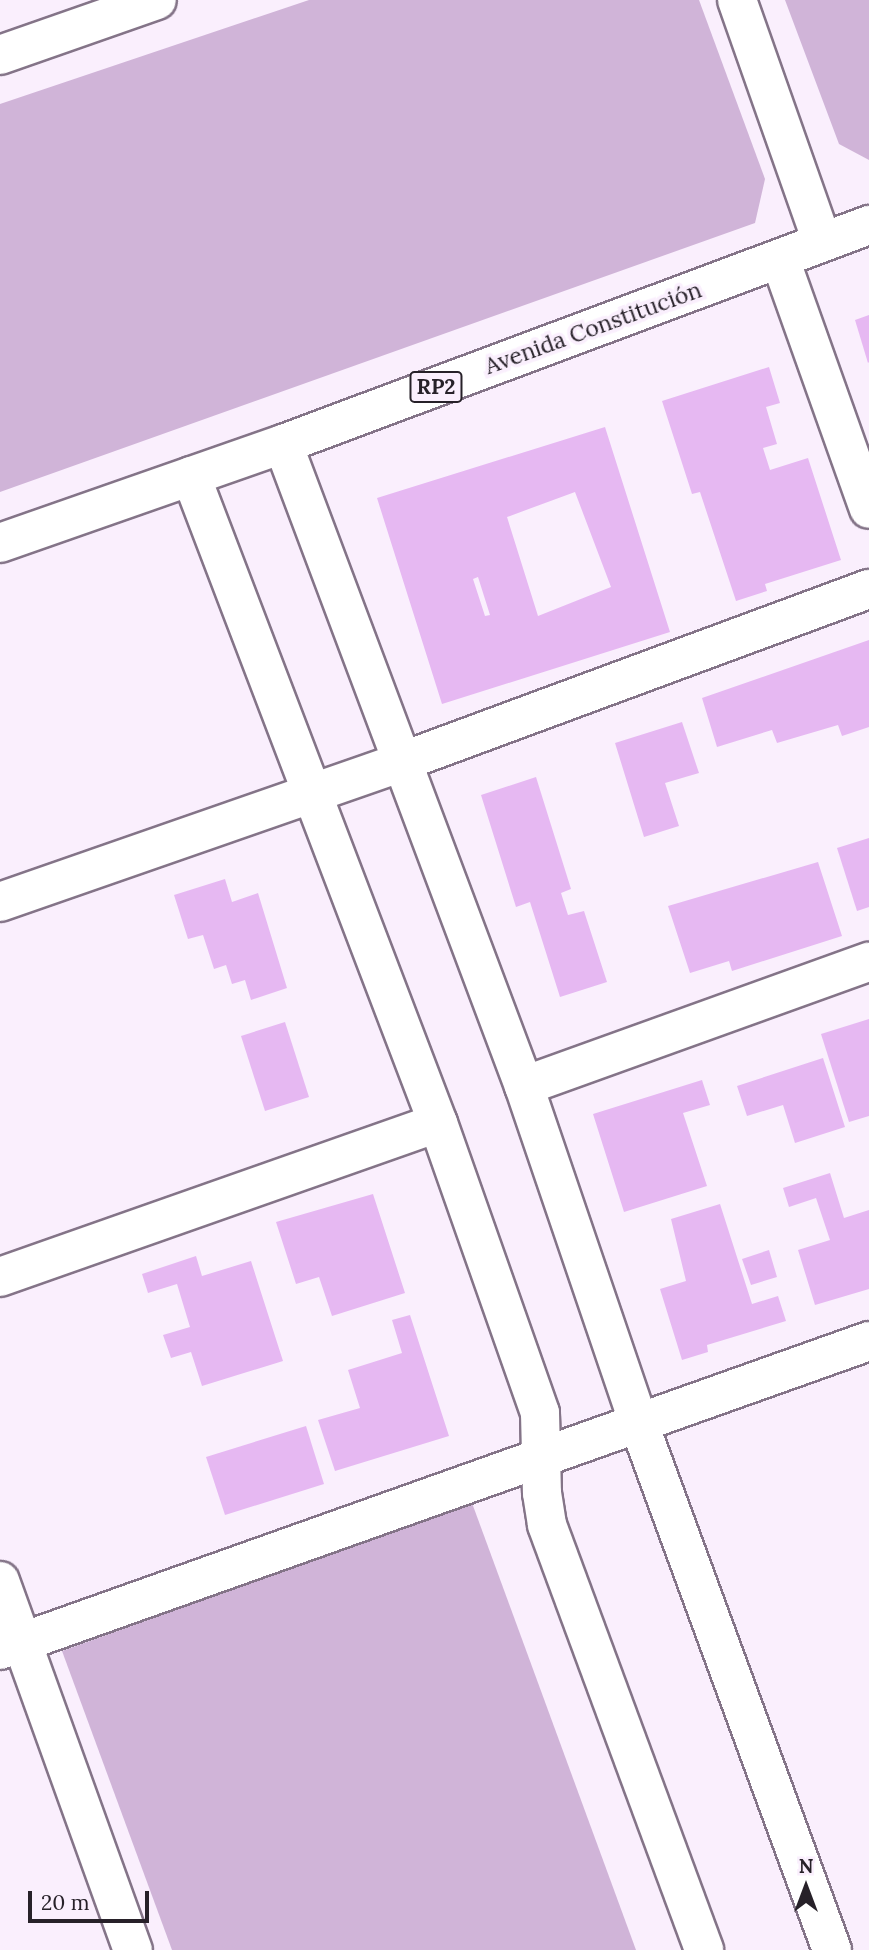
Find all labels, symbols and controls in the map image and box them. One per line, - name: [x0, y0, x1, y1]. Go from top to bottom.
- street label: Avenida Constitución: [481, 276, 705, 380]
- road number: RP2: [408, 370, 464, 404]
- north arrow: [771, 1852, 841, 1922]
- text: N: [799, 1854, 813, 1878]
- scale bar: [32, 1876, 152, 1920]
- text: 20 m: [41, 1889, 90, 1916]

